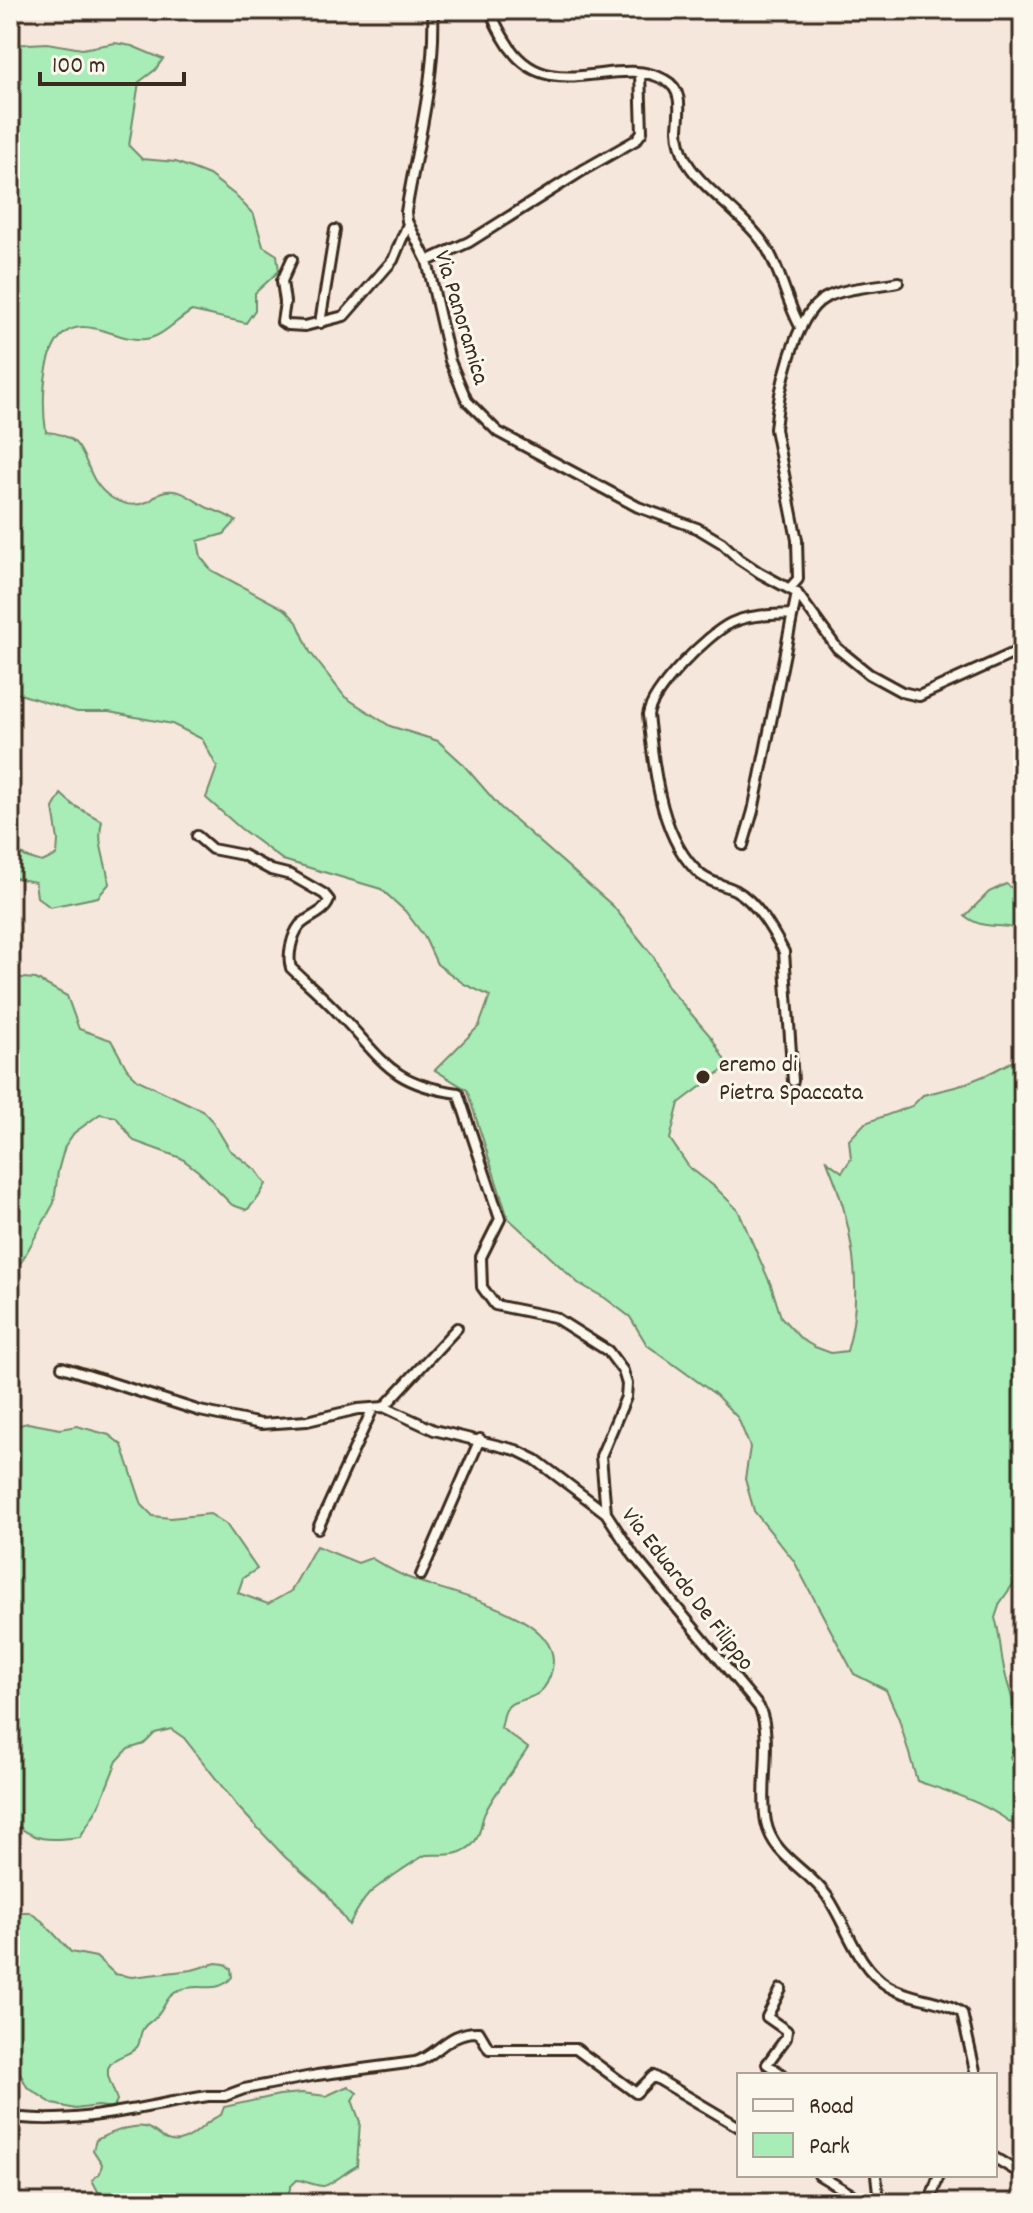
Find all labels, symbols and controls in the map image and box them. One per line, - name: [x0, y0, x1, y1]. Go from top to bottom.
- scale bar: [40, 36, 184, 86]
- text: 100 m: [52, 50, 105, 84]
- street label: Via Panoramica: [424, 247, 497, 390]
- place label: eremo di Pietra Spaccata: [719, 1049, 864, 1111]
- marker: eremo di Pietra Spaccata: [694, 1068, 712, 1086]
- street label: Via Eduardo De Filippo: [612, 1501, 761, 1679]
- legend: [737, 2073, 997, 2177]
- text: Road: [809, 2091, 854, 2125]
- text: Park: [809, 2131, 850, 2165]

